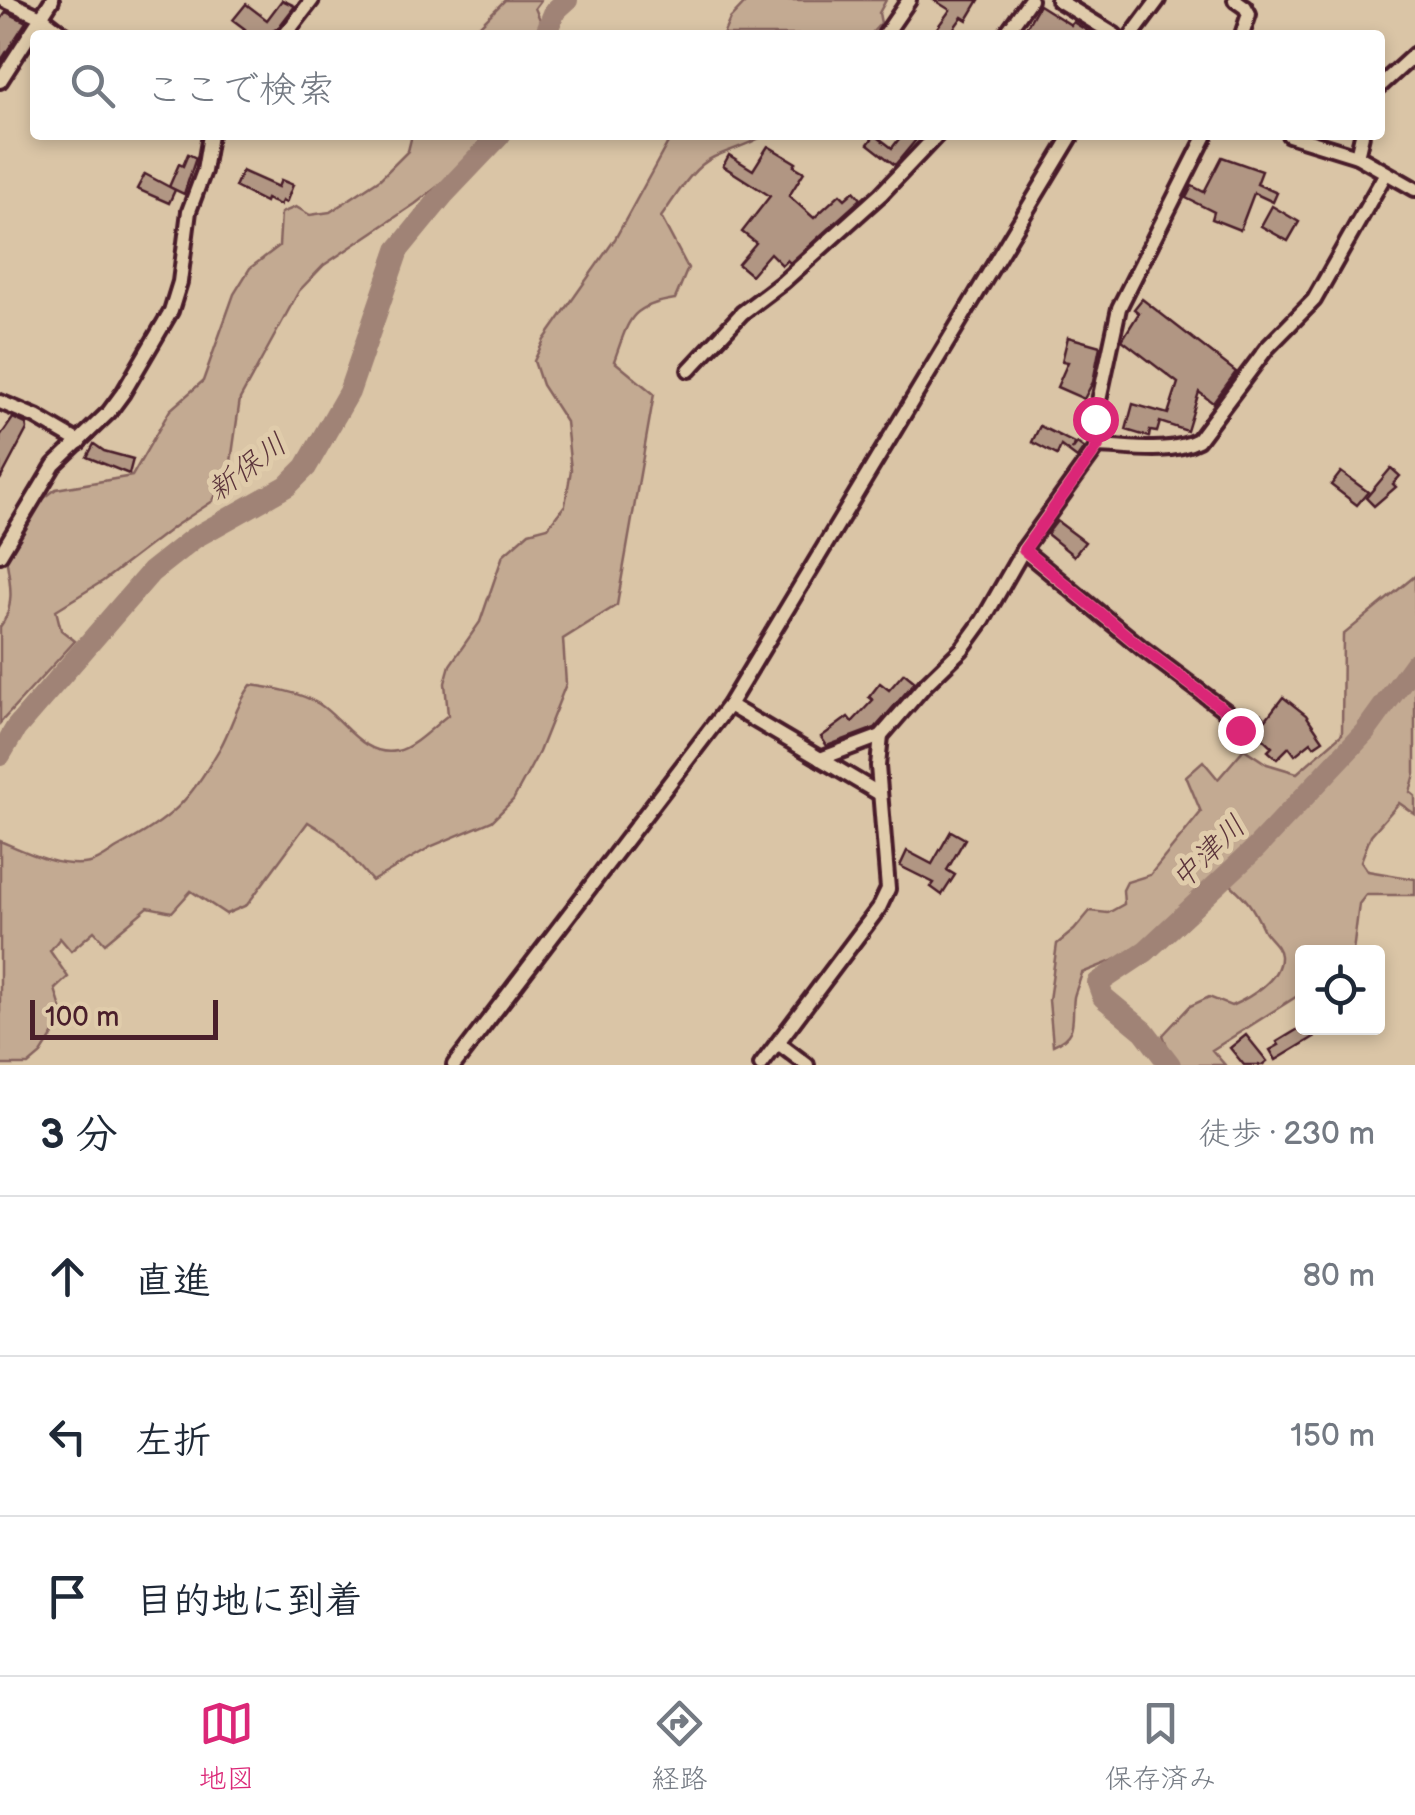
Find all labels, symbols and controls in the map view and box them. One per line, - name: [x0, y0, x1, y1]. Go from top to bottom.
- search box: [30, 30, 1385, 140]
- icon: search: [65, 58, 120, 113]
- text: ここで検索: [145, 68, 335, 113]
- route start: [1073, 397, 1119, 443]
- water label: 新保川: [201, 426, 294, 509]
- route end: [1218, 708, 1264, 754]
- water label: 中津川: [1164, 809, 1254, 897]
- map controls: [1295, 945, 1385, 1035]
- button: locate: [1295, 945, 1385, 1035]
- scale bar: [30, 995, 218, 1040]
- text: 100 m: [45, 1001, 119, 1034]
- text: 3 分: [40, 1110, 118, 1161]
- text: 徒歩 · 230 m: [1198, 1115, 1375, 1154]
- icon: ahead: [40, 1249, 95, 1304]
- text: 80 m: [1302, 1257, 1375, 1296]
- text: 直進: [135, 1259, 211, 1304]
- icon: left: [40, 1409, 95, 1464]
- text: 150 m: [1290, 1417, 1375, 1456]
- text: 左折: [135, 1419, 211, 1464]
- icon: arrive: [40, 1569, 95, 1624]
- text: 目的地に到着: [135, 1579, 363, 1624]
- tab: 地図: [198, 1696, 255, 1796]
- tab: 経路: [651, 1696, 708, 1796]
- tab: 保存済み: [1104, 1696, 1217, 1796]

